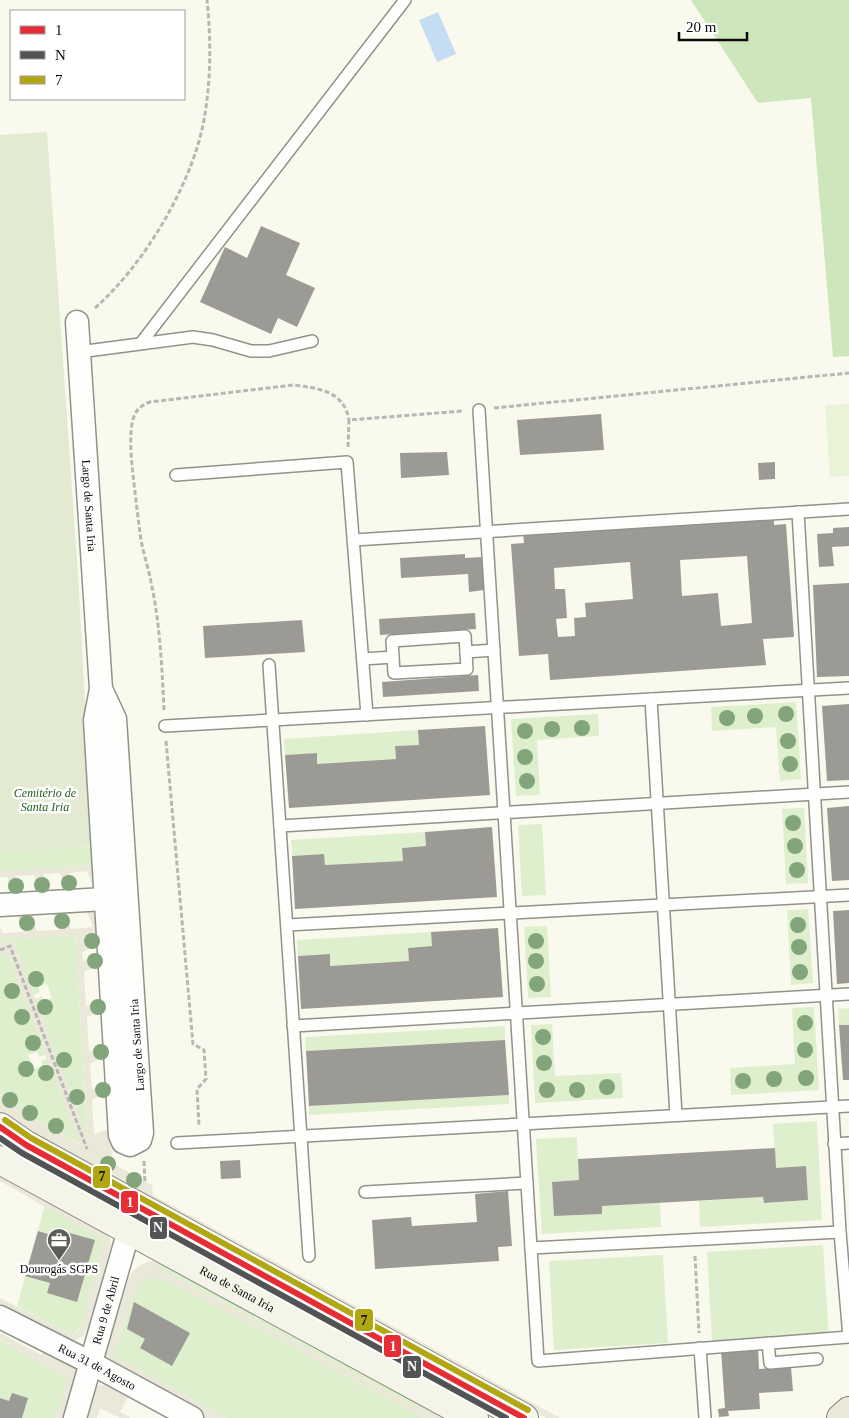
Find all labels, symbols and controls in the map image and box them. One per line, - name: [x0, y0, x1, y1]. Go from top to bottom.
- legend: [10, 10, 185, 100]
- scale bar: [679, 10, 746, 42]
- text: 20 m: [686, 19, 717, 35]
- text: 1: [55, 22, 63, 38]
- text: N: [55, 47, 66, 63]
- text: 7: [55, 72, 63, 88]
- street label: Largo de Santa Iria: [79, 459, 99, 553]
- park label: Cemitério de Santa Iria: [14, 786, 77, 814]
- street label: Largo de Santa Iria: [127, 998, 147, 1091]
- line badge: 7: [92, 1165, 111, 1189]
- text: 7: [99, 1169, 106, 1184]
- line badge: 1: [120, 1190, 139, 1214]
- text: 1: [127, 1195, 134, 1210]
- line badge: N: [149, 1216, 168, 1240]
- text: N: [153, 1220, 163, 1235]
- office icon: Dourogás SGPS: [46, 1227, 72, 1261]
- place label: Dourogás SGPS: [20, 1262, 98, 1276]
- street label: Rua de Santa Iria: [197, 1263, 278, 1315]
- street label: Rua 9 de Abril: [89, 1274, 123, 1346]
- line badge: 7: [354, 1308, 374, 1332]
- text: 7: [361, 1313, 368, 1328]
- line badge: 1: [383, 1334, 402, 1358]
- text: 1: [390, 1339, 397, 1354]
- street label: Rua 31 de Agosto: [56, 1341, 138, 1393]
- line badge: N: [402, 1355, 422, 1379]
- text: N: [407, 1359, 417, 1374]

